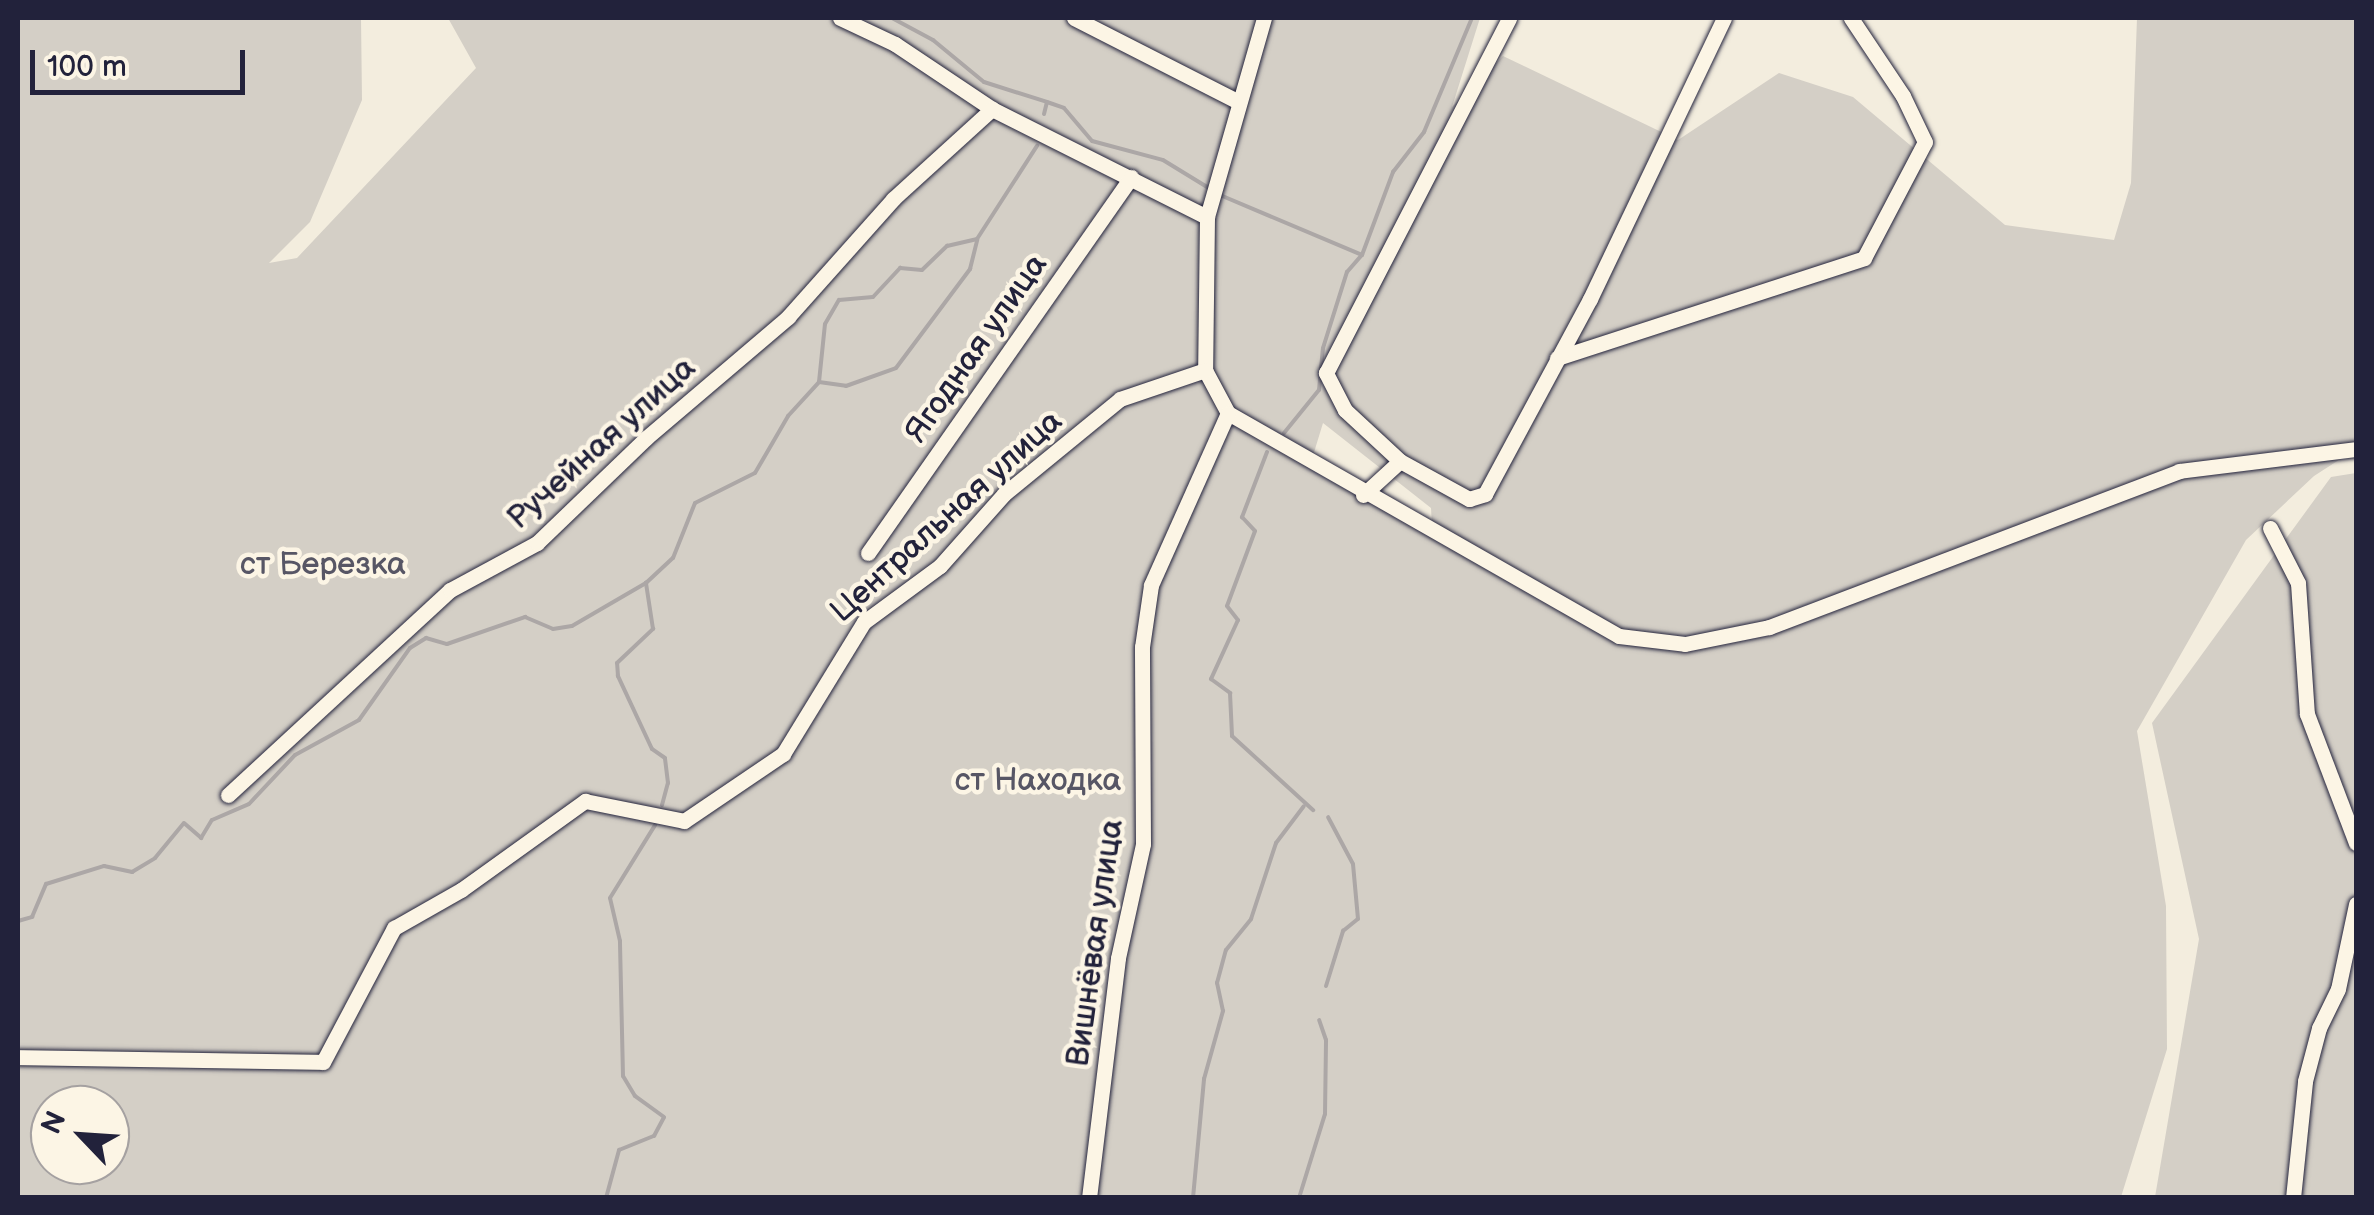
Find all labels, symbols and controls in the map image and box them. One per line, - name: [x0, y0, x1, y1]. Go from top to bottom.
- scale bar: [35, 30, 250, 92]
- text: 100 m: [47, 49, 127, 85]
- street label: Ягодная улица: [898, 247, 1056, 451]
- street label: Ручейная улица: [500, 350, 704, 538]
- street label: Центральная улица: [823, 403, 1071, 631]
- park label: ст Березка: [240, 546, 406, 584]
- park label: ст Находка: [955, 762, 1121, 800]
- street label: Вишнёвая улица: [1060, 817, 1132, 1069]
- north arrow: [30, 1085, 130, 1185]
- text: N: [35, 1106, 74, 1139]

